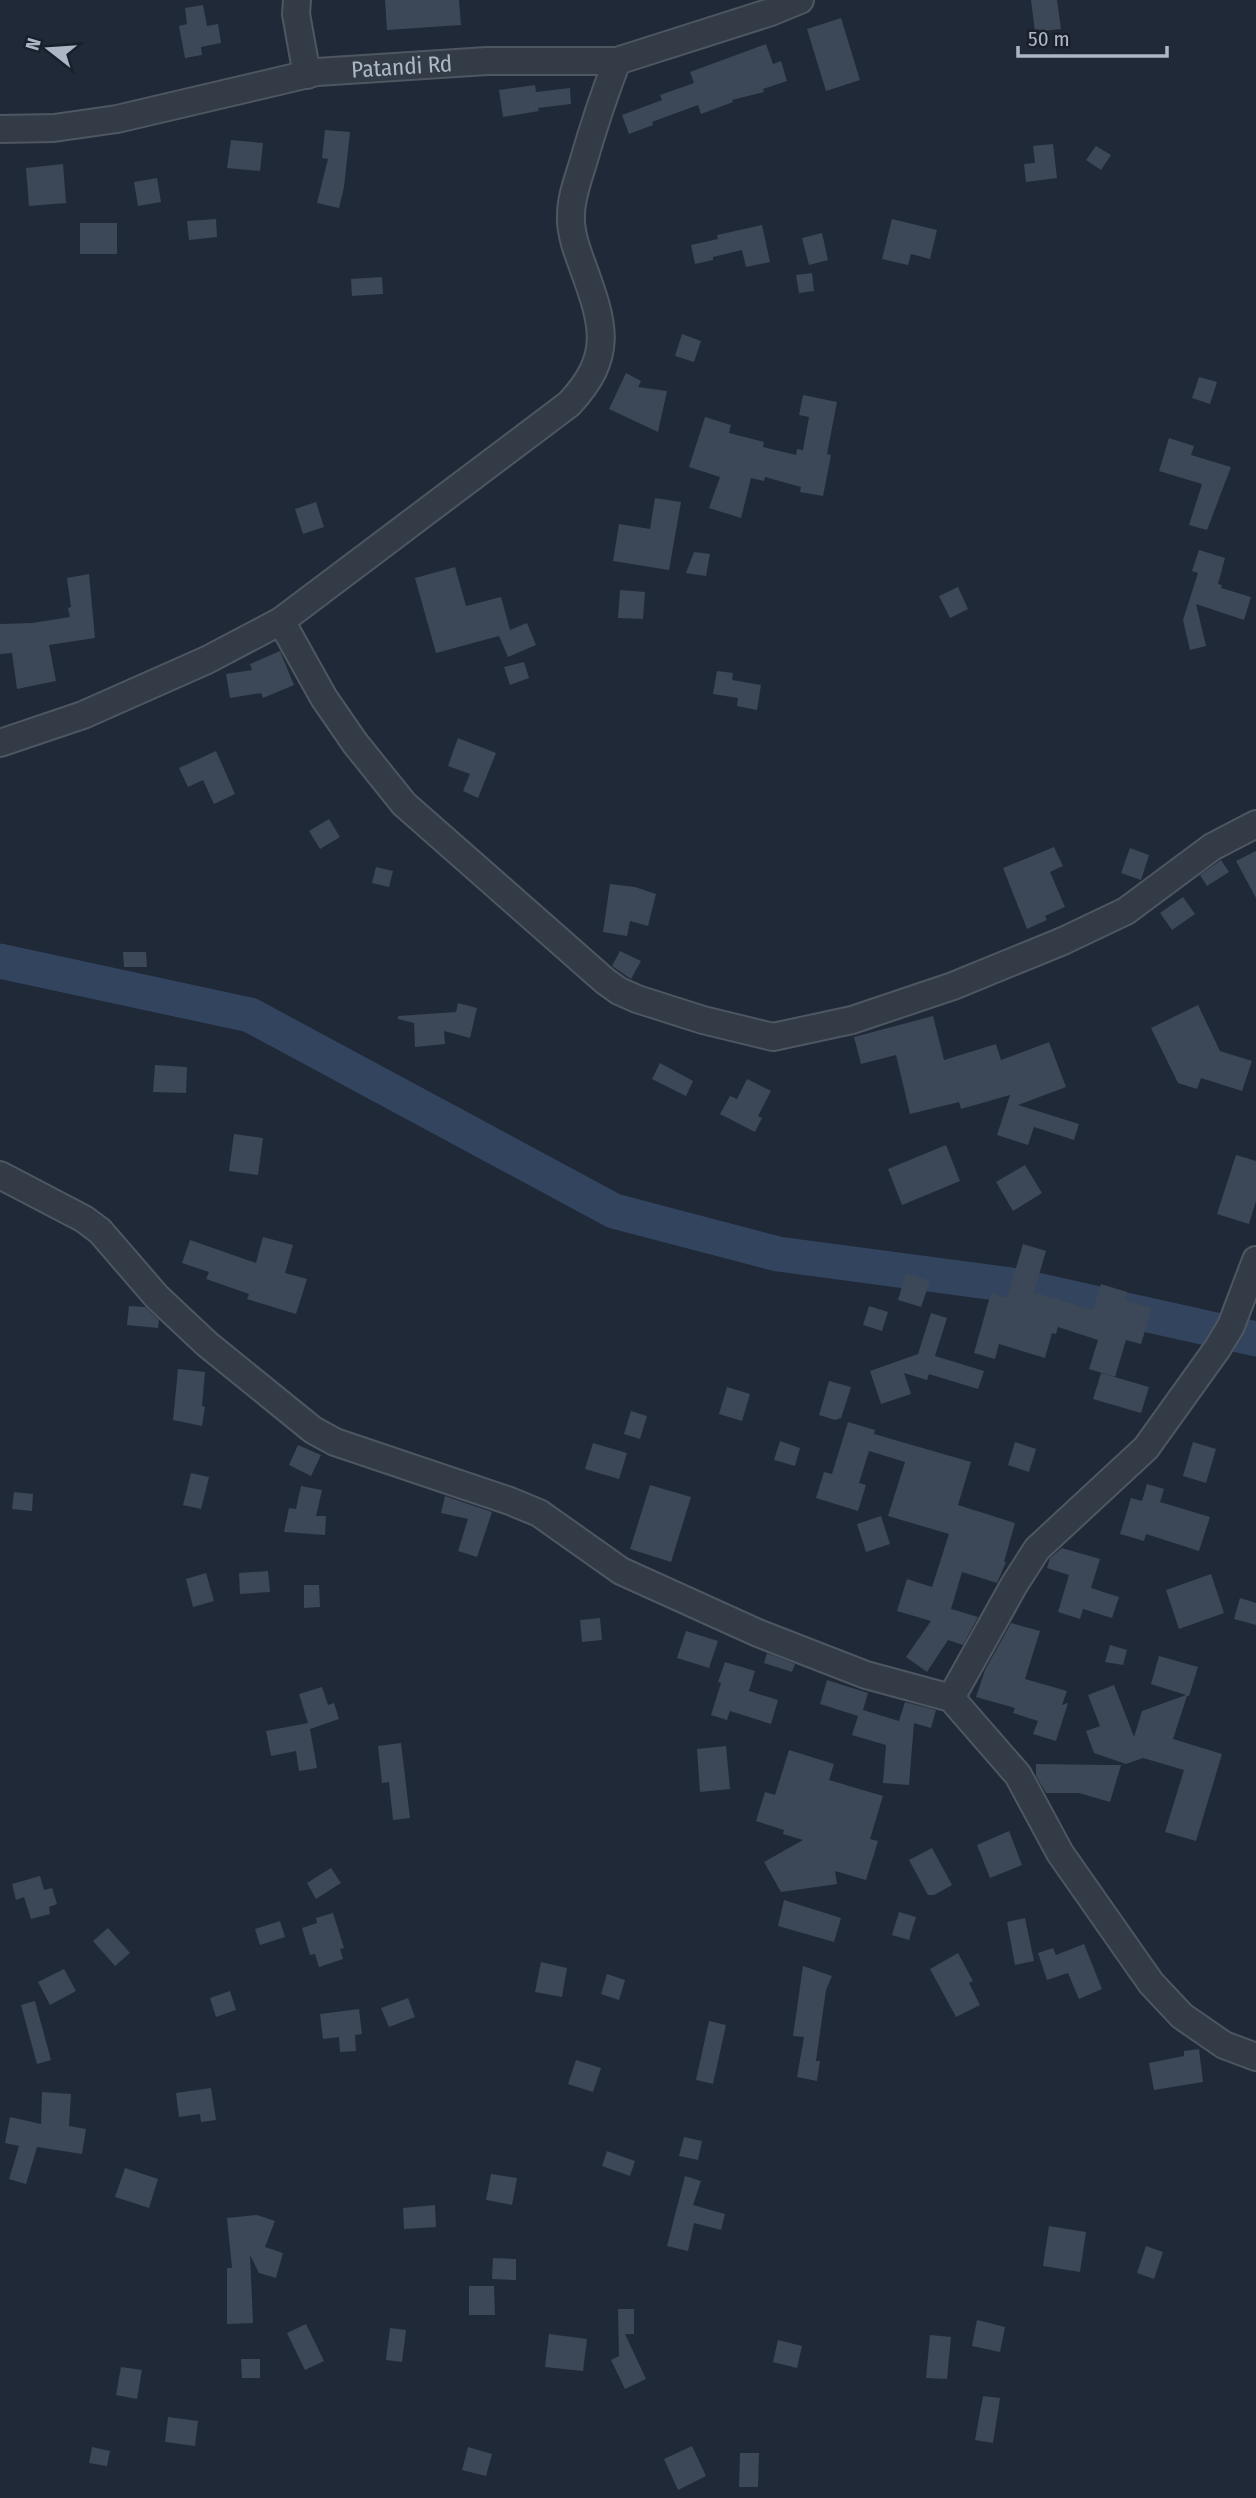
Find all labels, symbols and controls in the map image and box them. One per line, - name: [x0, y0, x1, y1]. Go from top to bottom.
- north arrow: [14, 14, 84, 84]
- scale bar: [1018, 14, 1167, 58]
- text: 50 m: [1028, 26, 1070, 52]
- text: N: [21, 35, 46, 53]
- street label: Patandi Rd: [350, 49, 453, 84]

